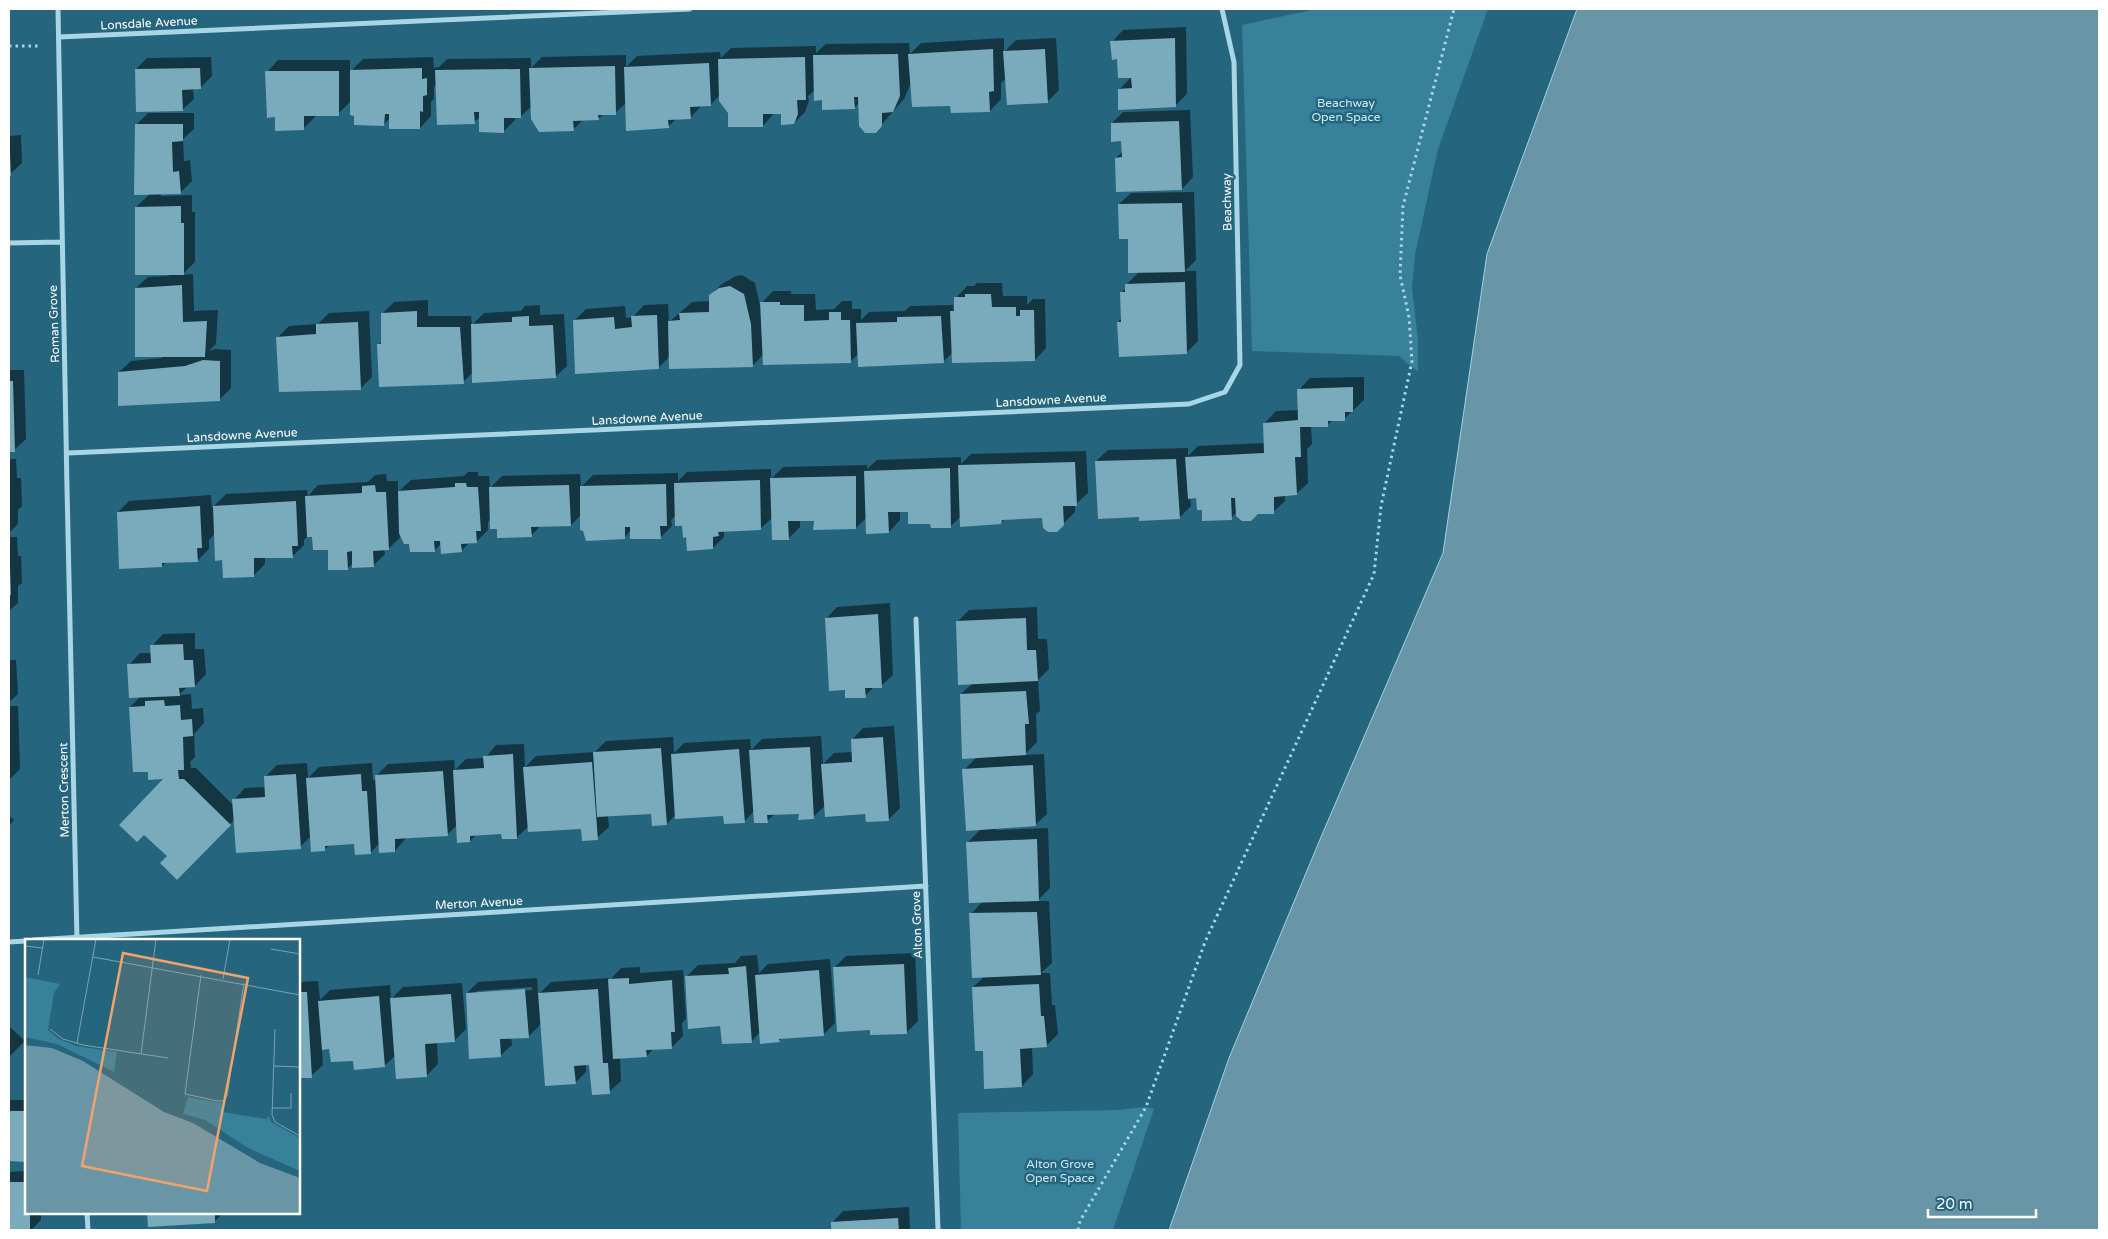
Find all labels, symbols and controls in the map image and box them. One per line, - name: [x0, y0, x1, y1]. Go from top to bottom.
- street label: Lonsdale Avenue: [100, 13, 198, 33]
- park label: Beachway Open Space: [1311, 96, 1381, 124]
- street label: Beachway: [1219, 172, 1235, 231]
- street label: Roman Grove: [46, 285, 62, 363]
- street label: Lansdowne Avenue: [995, 390, 1107, 410]
- street label: Lansdowne Avenue: [591, 408, 703, 428]
- street label: Lansdowne Avenue: [186, 425, 298, 445]
- street label: Merton Crescent: [56, 742, 72, 838]
- street label: Alton Grove: [909, 891, 925, 959]
- street label: Merton Avenue: [435, 894, 523, 912]
- inset map: [25, 939, 300, 1214]
- park label: Alton Grove Open Space: [1025, 1157, 1095, 1185]
- scale bar: [1928, 1186, 2036, 1218]
- text: 20 m: [1936, 1195, 1973, 1213]

